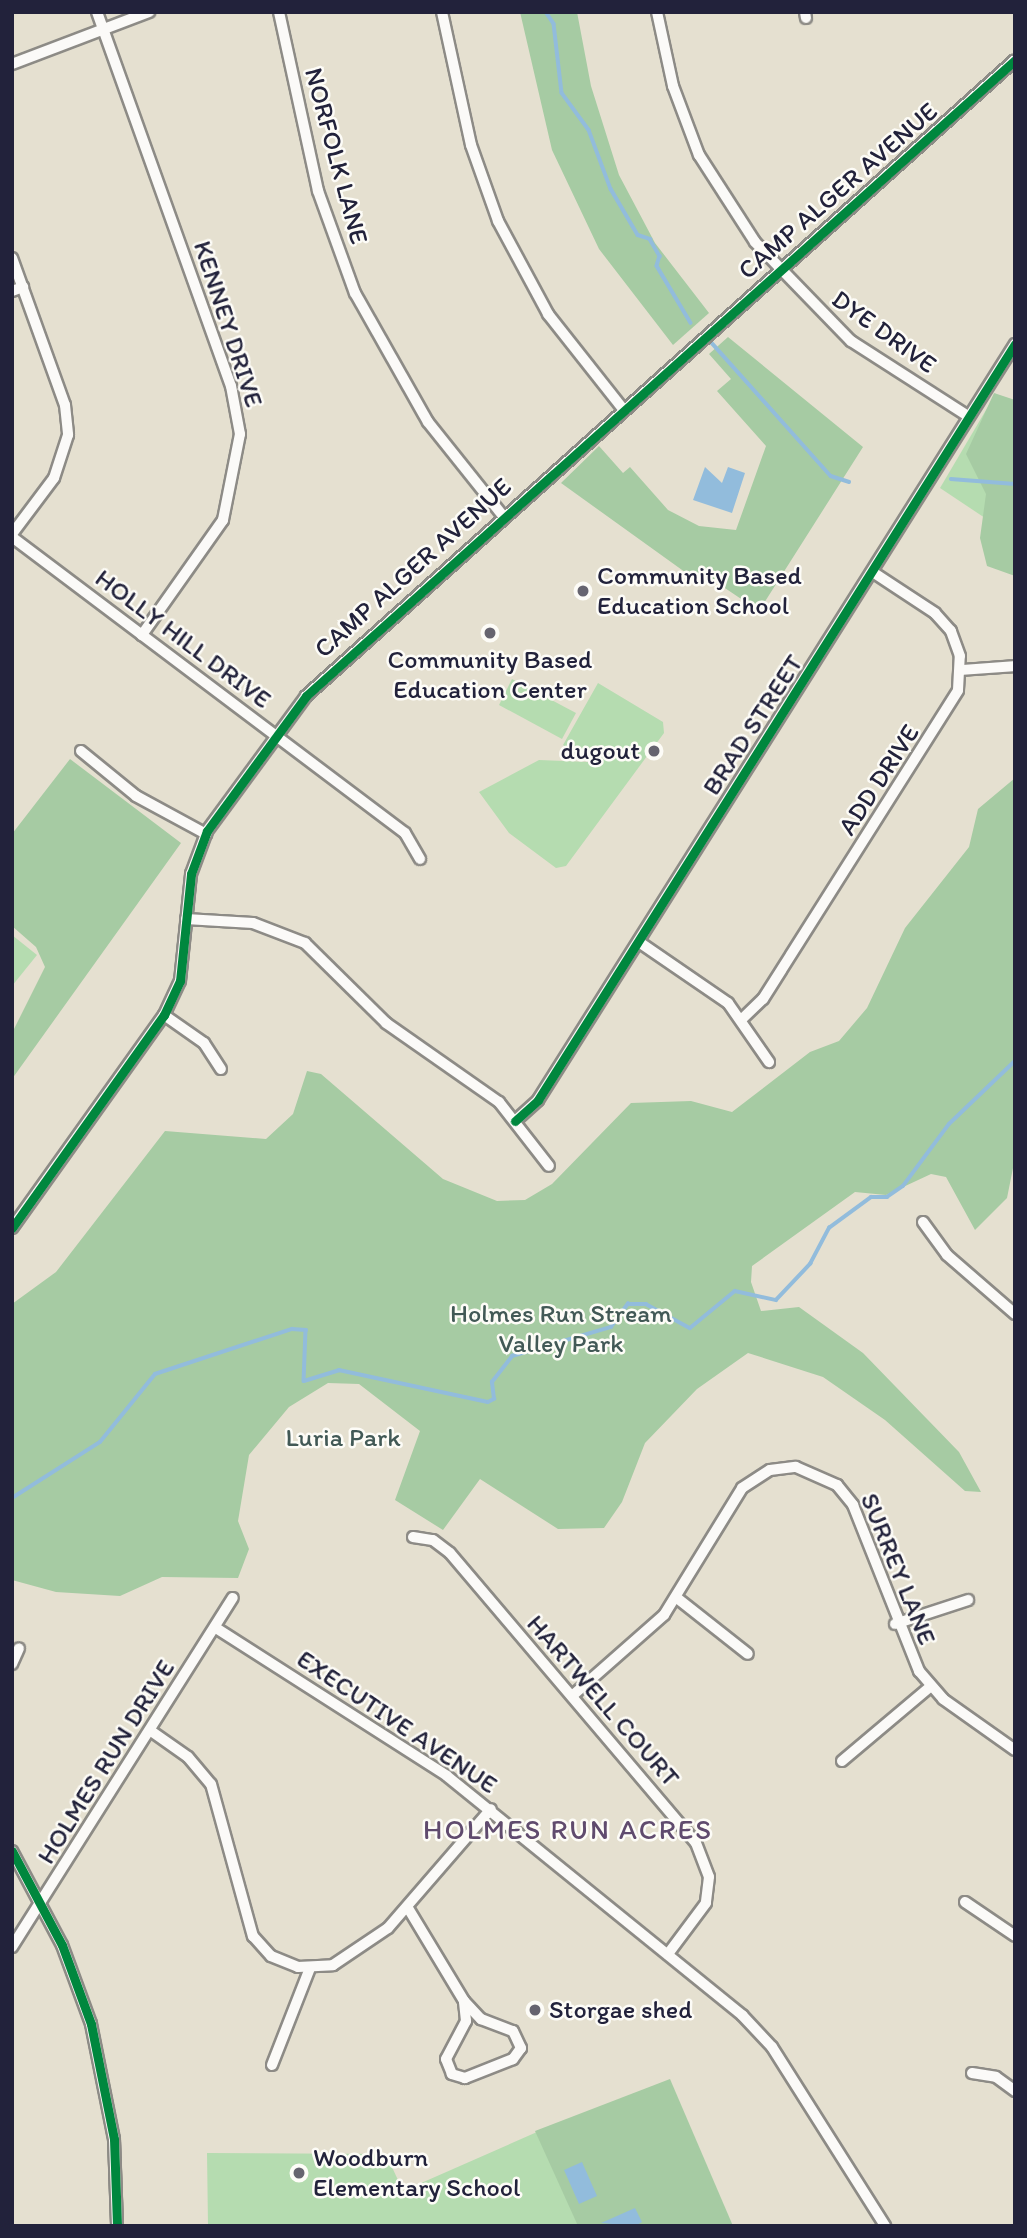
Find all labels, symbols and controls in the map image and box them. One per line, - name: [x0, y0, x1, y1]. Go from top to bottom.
- street label: NORFOLK LANE: [297, 64, 375, 248]
- street label: CAMP ALGER AVENUE: [732, 96, 944, 286]
- street label: KENNEY DRIVE: [186, 236, 270, 412]
- street label: DYE DRIVE: [824, 283, 944, 381]
- street label: CAMP ALGER AVENUE: [308, 471, 518, 665]
- place label: Community Based Education School: [597, 560, 801, 622]
- street label: HOLLY HILL DRIVE: [87, 561, 279, 717]
- marker: Community Based Education School: [575, 583, 591, 599]
- marker: Community Based Education Center: [482, 625, 498, 641]
- place label: Community Based Education Center: [388, 644, 592, 706]
- street label: BRAD STREET: [696, 649, 810, 801]
- street label: ADD DRIVE: [831, 717, 927, 843]
- place label: dugout: [561, 735, 640, 767]
- marker: dugout: [646, 743, 662, 759]
- park label: Holmes Run Stream Valley Park: [450, 1298, 672, 1360]
- park label: Luria Park: [286, 1422, 400, 1454]
- street label: SURREY LANE: [853, 1488, 943, 1650]
- street label: HARTWELL COURT: [520, 1609, 686, 1793]
- street label: EXECUTIVE AVENUE: [291, 1644, 503, 1800]
- street label: HOLMES RUN DRIVE: [31, 1654, 181, 1870]
- district label: HOLMES RUN ACRES: [425, 1812, 711, 1846]
- place label: Storgae shed: [549, 1994, 692, 2026]
- marker: Storgae shed: [527, 2002, 543, 2018]
- place label: Woodburn Elementary School: [313, 2142, 520, 2204]
- marker: Woodburn Elementary School: [291, 2165, 307, 2181]

